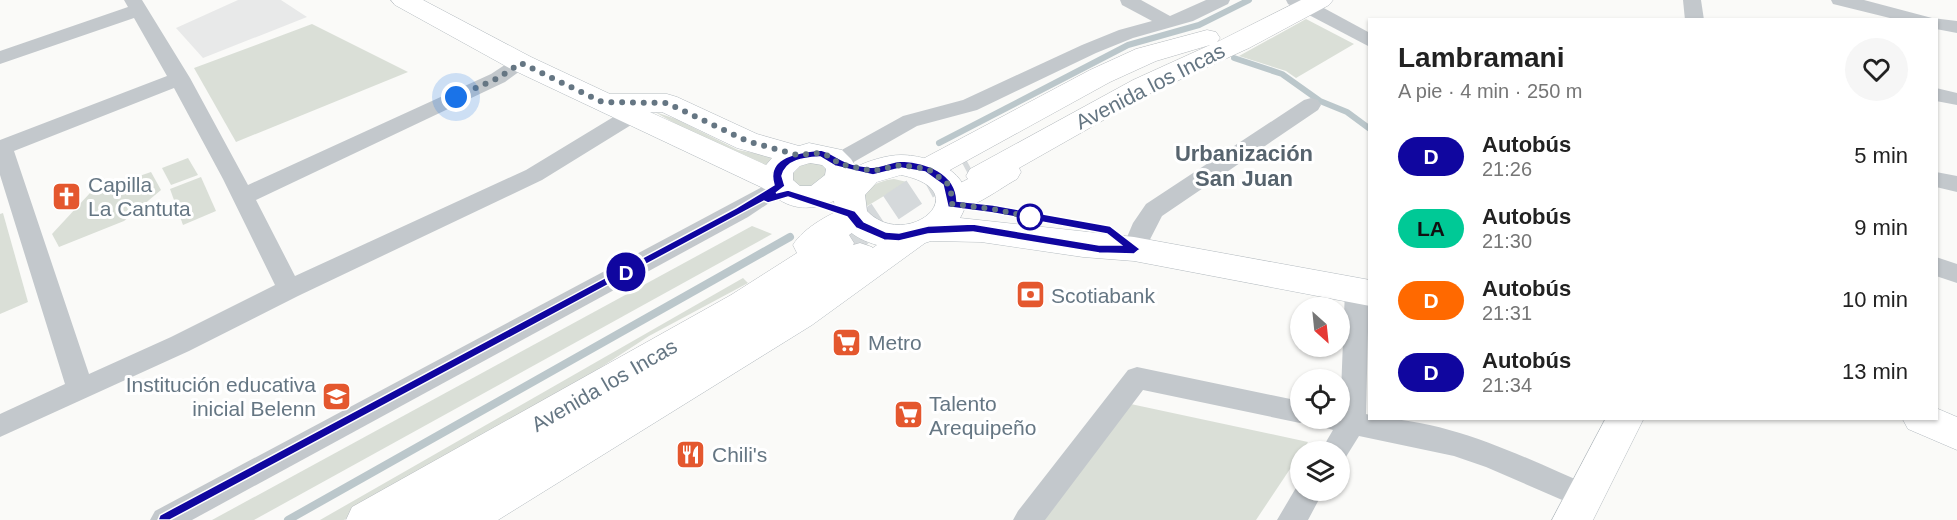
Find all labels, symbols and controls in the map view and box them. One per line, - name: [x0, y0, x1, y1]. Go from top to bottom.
- street label: Avenida los Incas: [1072, 38, 1228, 134]
- button: heart: [1845, 38, 1908, 101]
- text: Lambramani: [1398, 42, 1565, 73]
- text: A pie · 4 min · 250 m: [1398, 80, 1583, 102]
- your location: [441, 82, 471, 112]
- text: Autobús: [1482, 132, 1571, 157]
- district label: Urbanización San Juan: [1175, 141, 1313, 191]
- text: 5 min: [1854, 143, 1908, 168]
- text: D: [1423, 145, 1439, 168]
- text: 21:26: [1482, 158, 1532, 180]
- place label: Capilla La Cantuta: [88, 173, 191, 220]
- church icon: Capilla La Cantuta: [51, 180, 83, 212]
- unlabelled marker: [1017, 204, 1043, 230]
- text: Autobús: [1482, 204, 1571, 229]
- text: 9 min: [1854, 215, 1908, 240]
- text: LA: [1417, 217, 1445, 240]
- text: 21:30: [1482, 230, 1532, 252]
- line badge: D: [606, 252, 646, 292]
- text: D: [618, 261, 634, 284]
- text: Autobús: [1482, 276, 1571, 301]
- bank icon: Scotiabank: [1014, 279, 1046, 311]
- place label: Scotiabank: [1051, 284, 1155, 307]
- text: 10 min: [1842, 287, 1908, 312]
- text: D: [1423, 289, 1439, 312]
- north arrow: [1290, 297, 1350, 357]
- map controls: [1290, 297, 1350, 501]
- text: 21:31: [1482, 302, 1532, 324]
- supermarket icon: Metro: [831, 326, 863, 358]
- place label: Metro: [868, 331, 922, 354]
- street label: Avenida los Incas: [527, 334, 681, 436]
- text: Autobús: [1482, 348, 1571, 373]
- text: 13 min: [1842, 359, 1908, 384]
- text: D: [1423, 361, 1439, 384]
- button: locate: [1290, 369, 1350, 429]
- place label: Institución educativa inicial Belenn: [126, 373, 316, 420]
- text: 21:34: [1482, 374, 1532, 396]
- school or university icon: Institución educativa inicial Belenn: [321, 380, 353, 412]
- place label: Talento Arequipeño: [929, 392, 1036, 439]
- supermarket icon: Talento Arequipeño: [892, 399, 924, 431]
- restaurant icon: Chili's: [675, 438, 707, 470]
- button: layers: [1290, 441, 1350, 501]
- place label: Chili's: [712, 443, 767, 466]

